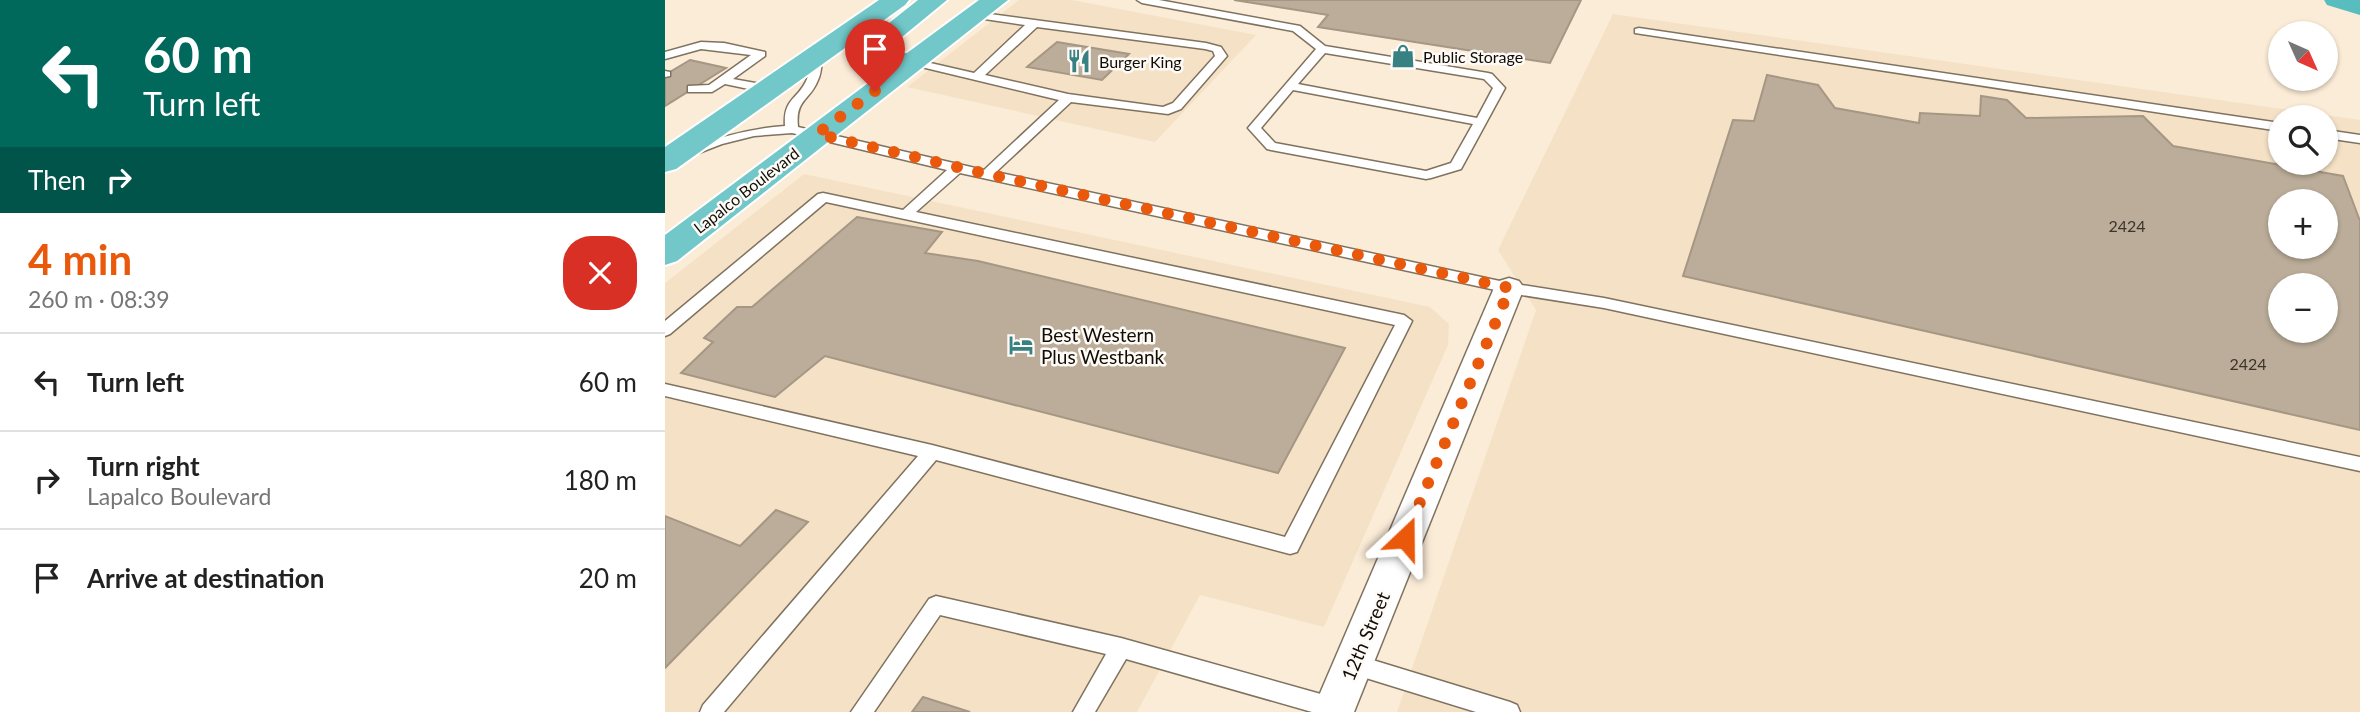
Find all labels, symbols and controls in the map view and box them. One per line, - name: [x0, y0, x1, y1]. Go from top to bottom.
- pin: [845, 19, 905, 91]
- north arrow: [2268, 21, 2338, 91]
- map controls: [2268, 21, 2338, 343]
- text: 60 m: [143, 25, 253, 83]
- icon: left: [28, 28, 119, 119]
- icon: arrive: [856, 30, 894, 68]
- shop icon: Public Storage: [1389, 42, 1417, 70]
- restaurant icon: Burger King: [1065, 47, 1093, 75]
- place label: Public Storage: [1423, 47, 1523, 66]
- place label: Burger King: [1099, 52, 1182, 71]
- text: Turn left: [143, 84, 260, 123]
- button: search: [2268, 105, 2338, 175]
- street label: Lapalco Boulevard: [690, 143, 802, 237]
- icon: right: [100, 161, 138, 199]
- text: Then: [28, 164, 86, 196]
- button: +: [2268, 189, 2338, 259]
- house number: 2424: [2108, 216, 2146, 235]
- text: 4 min: [28, 234, 132, 284]
- button: close: [563, 236, 637, 310]
- button: −: [2268, 273, 2338, 343]
- text: 260 m · 08:39: [28, 285, 170, 313]
- place label: Best Western Plus Westbank: [1041, 323, 1165, 368]
- hotel icon: Best Western Plus Westbank: [1007, 331, 1035, 359]
- house number: 2424: [2229, 354, 2267, 373]
- icon: left: [28, 363, 66, 401]
- text: Turn left: [87, 366, 184, 398]
- text: 60 m: [579, 366, 637, 398]
- text: Turn right: [87, 450, 200, 482]
- icon: right: [28, 461, 66, 499]
- text: 180 m: [564, 464, 637, 496]
- text: Lapalco Boulevard: [87, 482, 271, 510]
- position arrow: [1368, 501, 1442, 575]
- icon: arrive: [28, 559, 66, 597]
- text: Arrive at destination: [87, 562, 324, 594]
- text: 20 m: [579, 562, 637, 594]
- street label: 12th Street: [1336, 588, 1394, 684]

